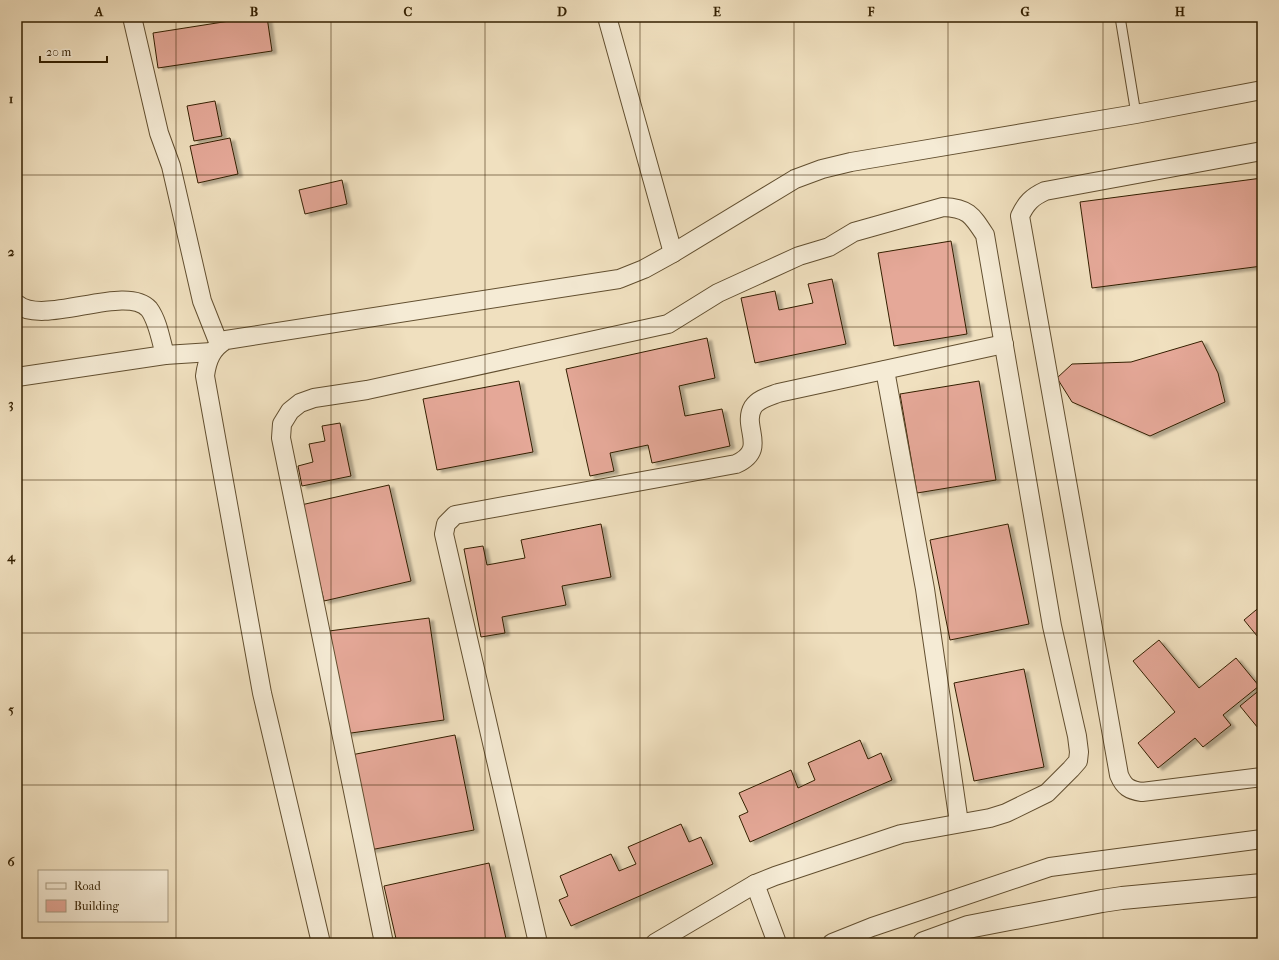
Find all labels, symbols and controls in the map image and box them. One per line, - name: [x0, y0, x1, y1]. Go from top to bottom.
- text: A: [94, 4, 104, 19]
- text: B: [250, 4, 259, 19]
- text: C: [404, 4, 413, 19]
- text: D: [557, 4, 567, 19]
- text: E: [713, 4, 721, 19]
- text: F: [867, 4, 875, 19]
- text: G: [1020, 4, 1030, 19]
- text: H: [1175, 4, 1186, 19]
- scale bar: [40, 38, 107, 64]
- text: 20 m: [46, 45, 71, 59]
- text: 1: [9, 91, 14, 106]
- text: 2: [8, 244, 15, 259]
- text: 3: [8, 396, 14, 412]
- text: 4: [6, 549, 16, 565]
- text: 5: [8, 702, 14, 717]
- text: 6: [7, 854, 15, 869]
- legend: [38, 870, 168, 922]
- text: Road: [74, 879, 101, 893]
- text: Building: [74, 899, 119, 913]

